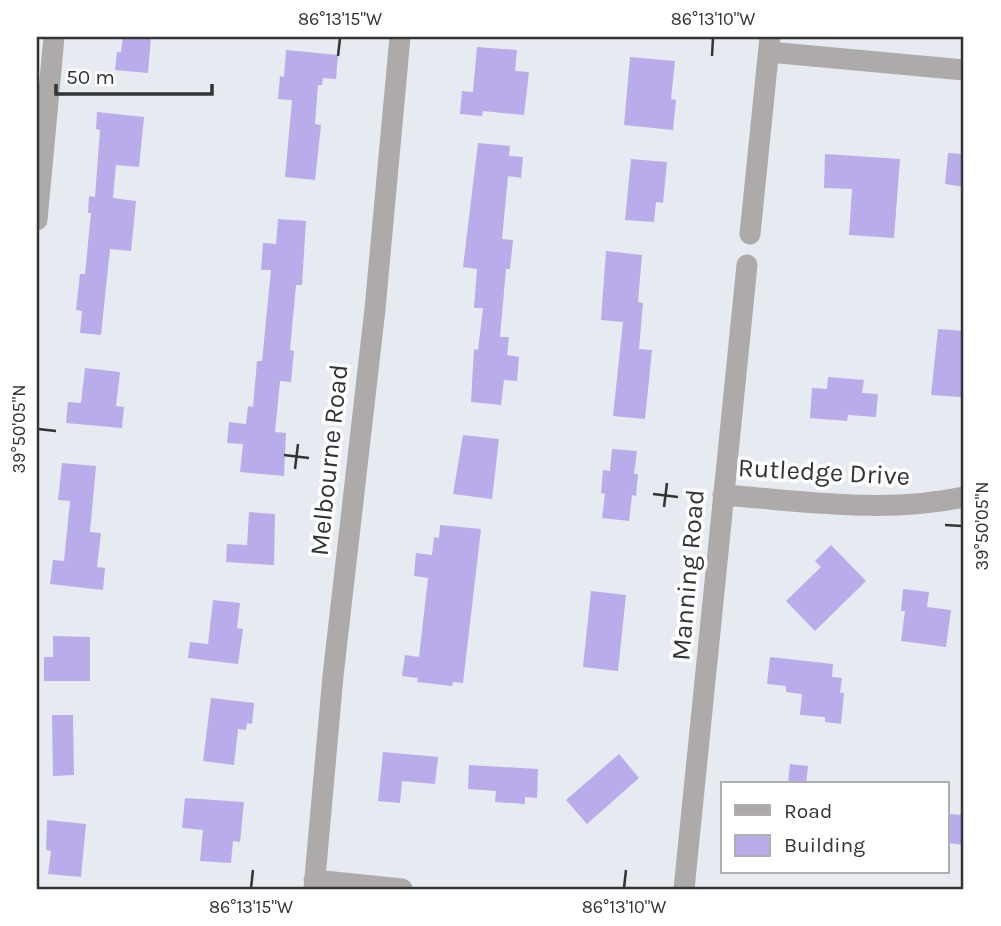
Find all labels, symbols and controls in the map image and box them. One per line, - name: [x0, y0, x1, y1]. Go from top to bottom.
- text: 86°13'15"W: [298, 8, 382, 30]
- text: 86°13'10"W: [671, 8, 755, 30]
- scale bar: [56, 52, 212, 96]
- text: 50 m: [66, 65, 115, 89]
- street label: Melbourne Road: [304, 363, 354, 557]
- text: 39°50'05"N: [8, 384, 30, 474]
- street label: Rutledge Drive: [737, 452, 911, 492]
- text: 39°50'05"N: [971, 481, 993, 571]
- street label: Manning Road: [665, 488, 711, 662]
- legend: [721, 782, 948, 874]
- text: Road: [784, 799, 832, 823]
- text: Building: [784, 833, 865, 857]
- text: 86°13'15"W: [209, 896, 293, 918]
- text: 86°13'10"W: [582, 896, 666, 918]

